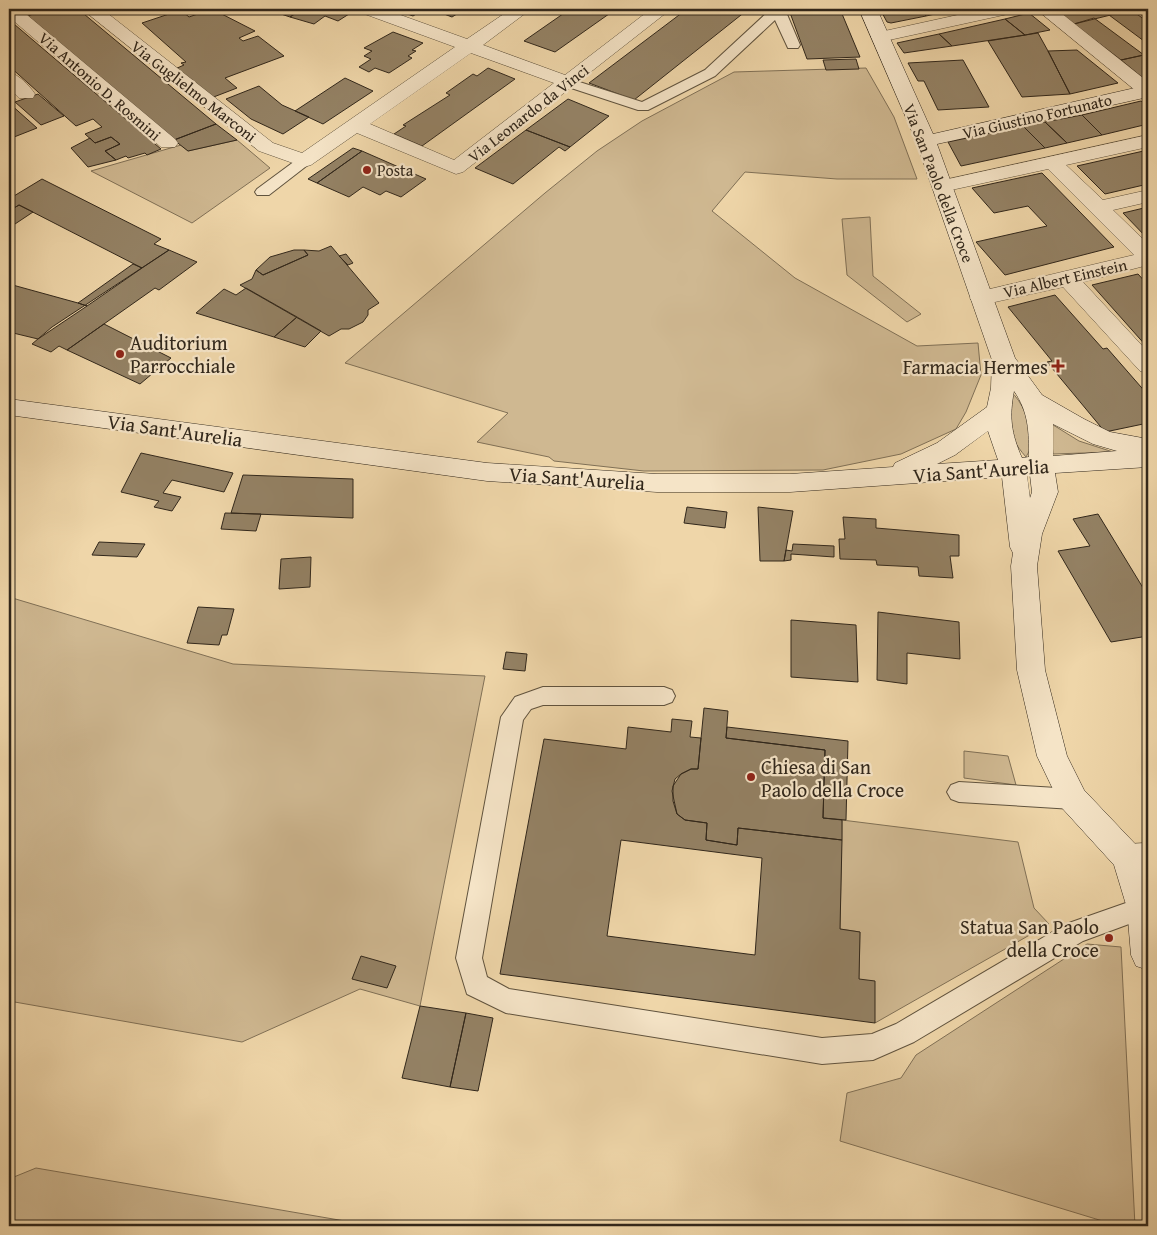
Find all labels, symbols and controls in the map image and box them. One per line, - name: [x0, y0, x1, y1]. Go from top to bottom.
- street label: Via Antonio D. Rosmini: [33, 26, 167, 146]
- street label: Via Guglielmo Marconi: [126, 34, 262, 148]
- street label: Via Leonardo da Vinci: [462, 58, 594, 168]
- street label: Via Giustino Fortunato: [960, 87, 1114, 145]
- street label: Via San Paolo della Croce: [898, 100, 980, 266]
- place label: Posta: [377, 158, 414, 182]
- marker: Posta: [361, 164, 373, 176]
- street label: Via Albert Einstein: [1001, 252, 1129, 304]
- place label: Auditorium Parrocchiale: [130, 328, 235, 380]
- marker: Auditorium Parrocchiale: [114, 348, 126, 360]
- place label: Farmacia Hermes: [903, 352, 1048, 381]
- marker: Farmacia Hermes: [1052, 360, 1064, 372]
- street label: Via Sant'Aurelia: [106, 406, 245, 454]
- street label: Via Sant'Aurelia: [912, 451, 1050, 489]
- street label: Via Sant'Aurelia: [508, 459, 646, 497]
- place label: Chiesa di San Paolo della Croce: [761, 752, 904, 804]
- marker: Chiesa di San Paolo della Croce: [745, 771, 757, 783]
- place label: Statua San Paolo della Croce: [960, 912, 1099, 964]
- marker: Statua San Paolo della Croce: [1103, 932, 1115, 944]

